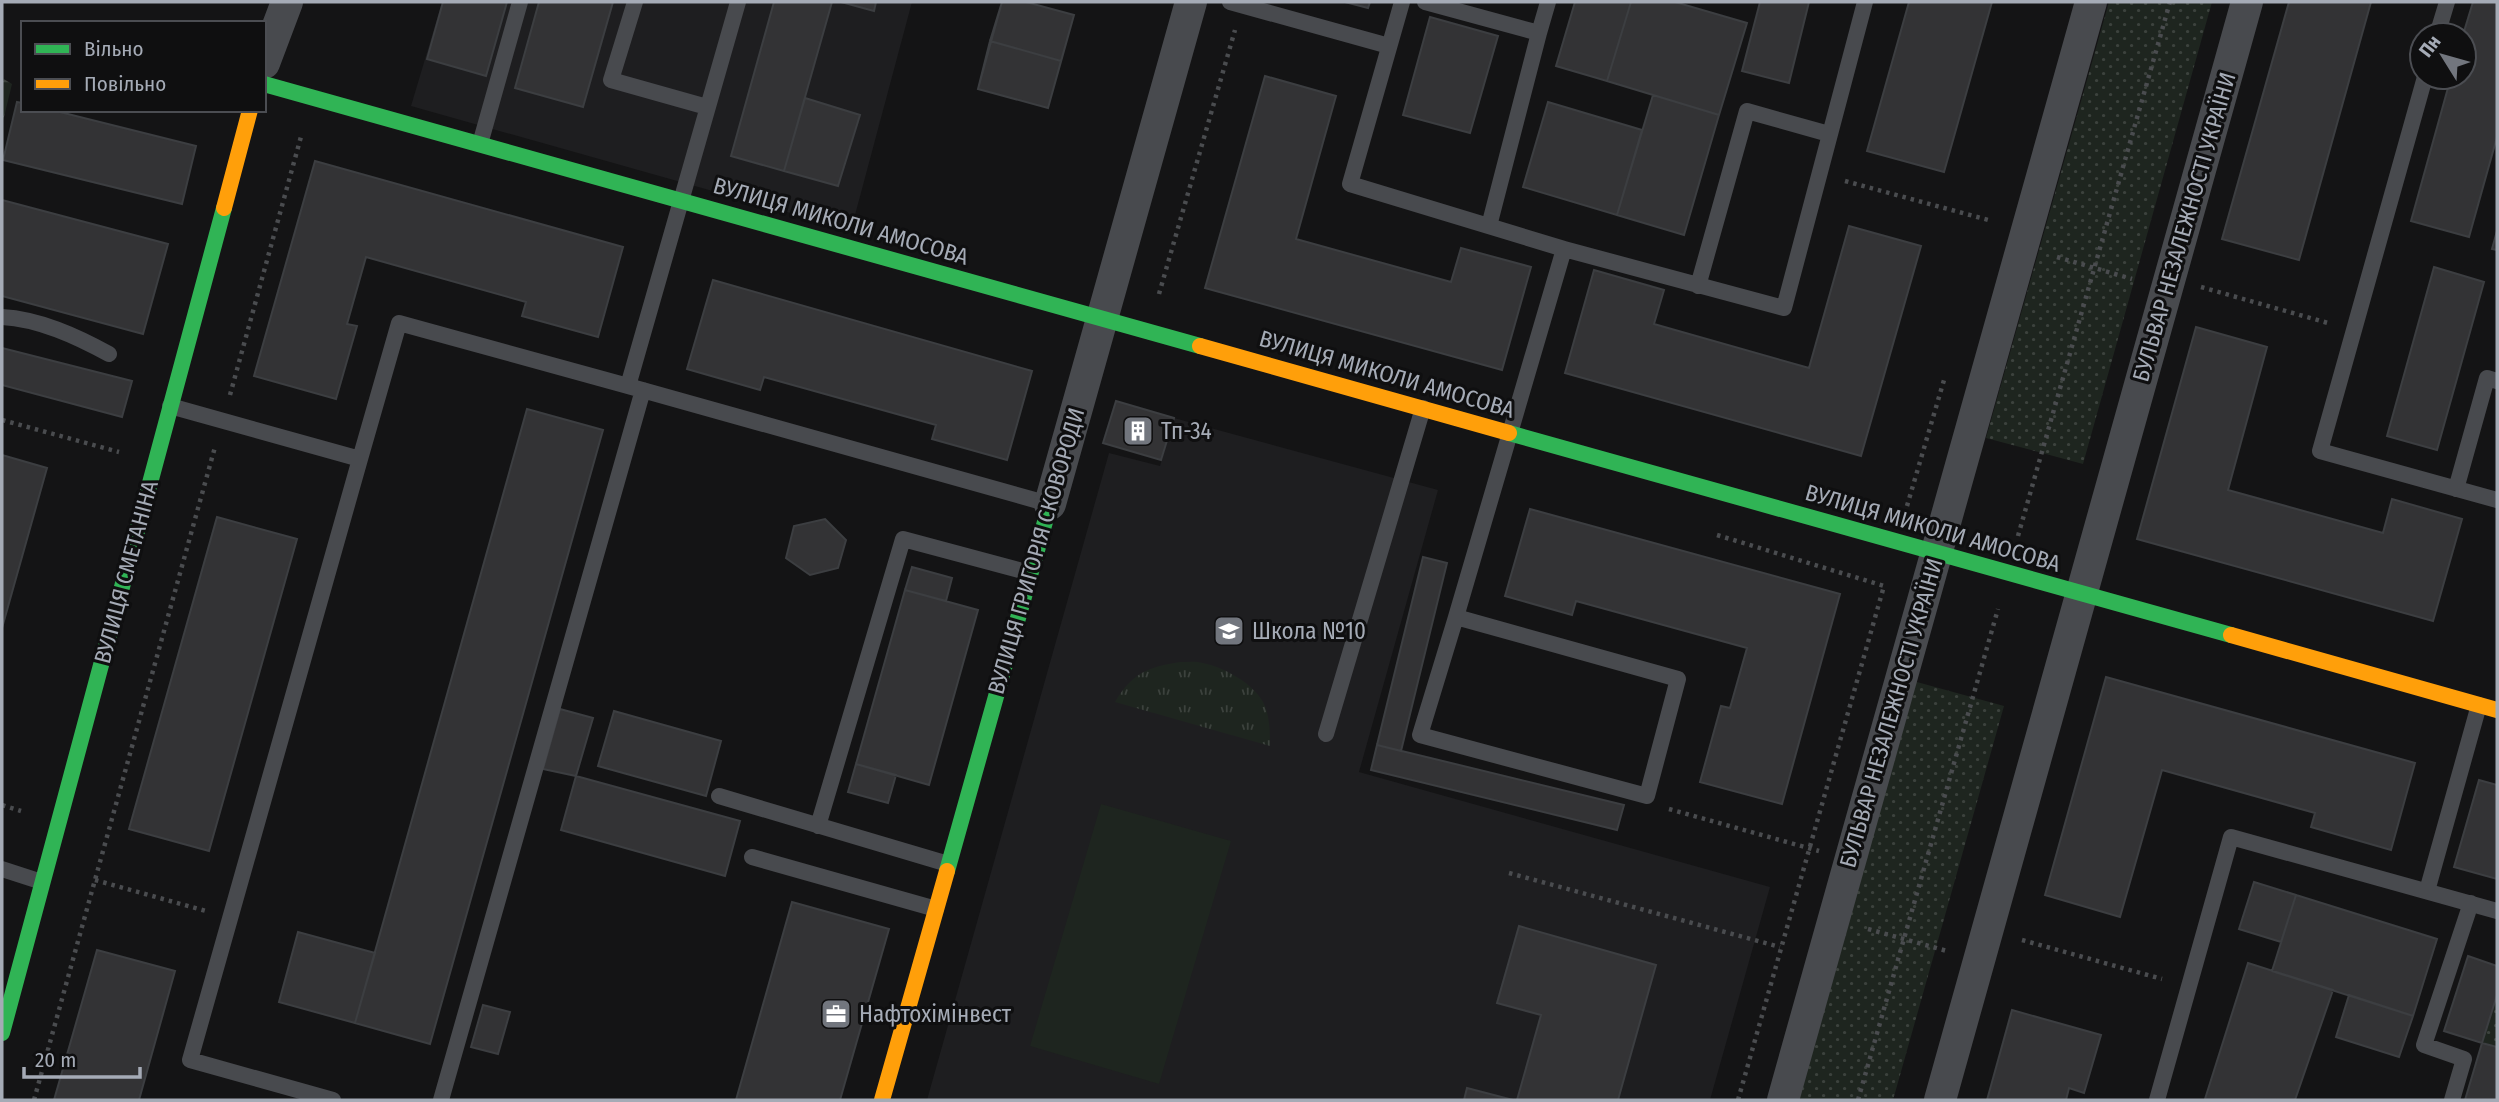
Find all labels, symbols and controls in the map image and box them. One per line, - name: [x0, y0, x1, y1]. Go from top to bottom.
- legend: [21, 21, 266, 112]
- north arrow: [2408, 21, 2478, 91]
- text: Пн: [2414, 31, 2445, 62]
- text: Вільно: [84, 36, 144, 62]
- street label: БУЛЬВАР НЕЗАЛЕЖНОСТІ УКРАЇНИ: [2126, 69, 2242, 385]
- text: Повільно: [84, 71, 166, 97]
- street label: ВУЛИЦЯ МИКОЛИ АМОСОВА: [710, 171, 972, 271]
- street label: ВУЛИЦЯ МИКОЛИ АМОСОВА: [1256, 324, 1518, 424]
- street label: ВУЛИЦЯ ГРИГОРІЯ СКОВОРОДИ: [982, 405, 1090, 697]
- building icon: Тп-34: [1121, 414, 1155, 448]
- place label: Тп-34: [1161, 417, 1212, 445]
- street label: ВУЛИЦЯ СМЕТАНІНА: [88, 477, 164, 667]
- street label: ВУЛИЦЯ МИКОЛИ АМОСОВА: [1802, 478, 2064, 578]
- street label: БУЛЬВАР НЕЗАЛЕЖНОСТІ УКРАЇНИ: [1833, 555, 1949, 871]
- school or university icon: Школа №10: [1212, 614, 1246, 648]
- place label: Школа №10: [1252, 617, 1366, 645]
- office icon: Нафтохімінвест: [819, 997, 853, 1031]
- place label: Нафтохімінвест: [859, 1000, 1012, 1028]
- scale bar: [24, 1036, 140, 1080]
- text: 20 m: [35, 1047, 76, 1073]

